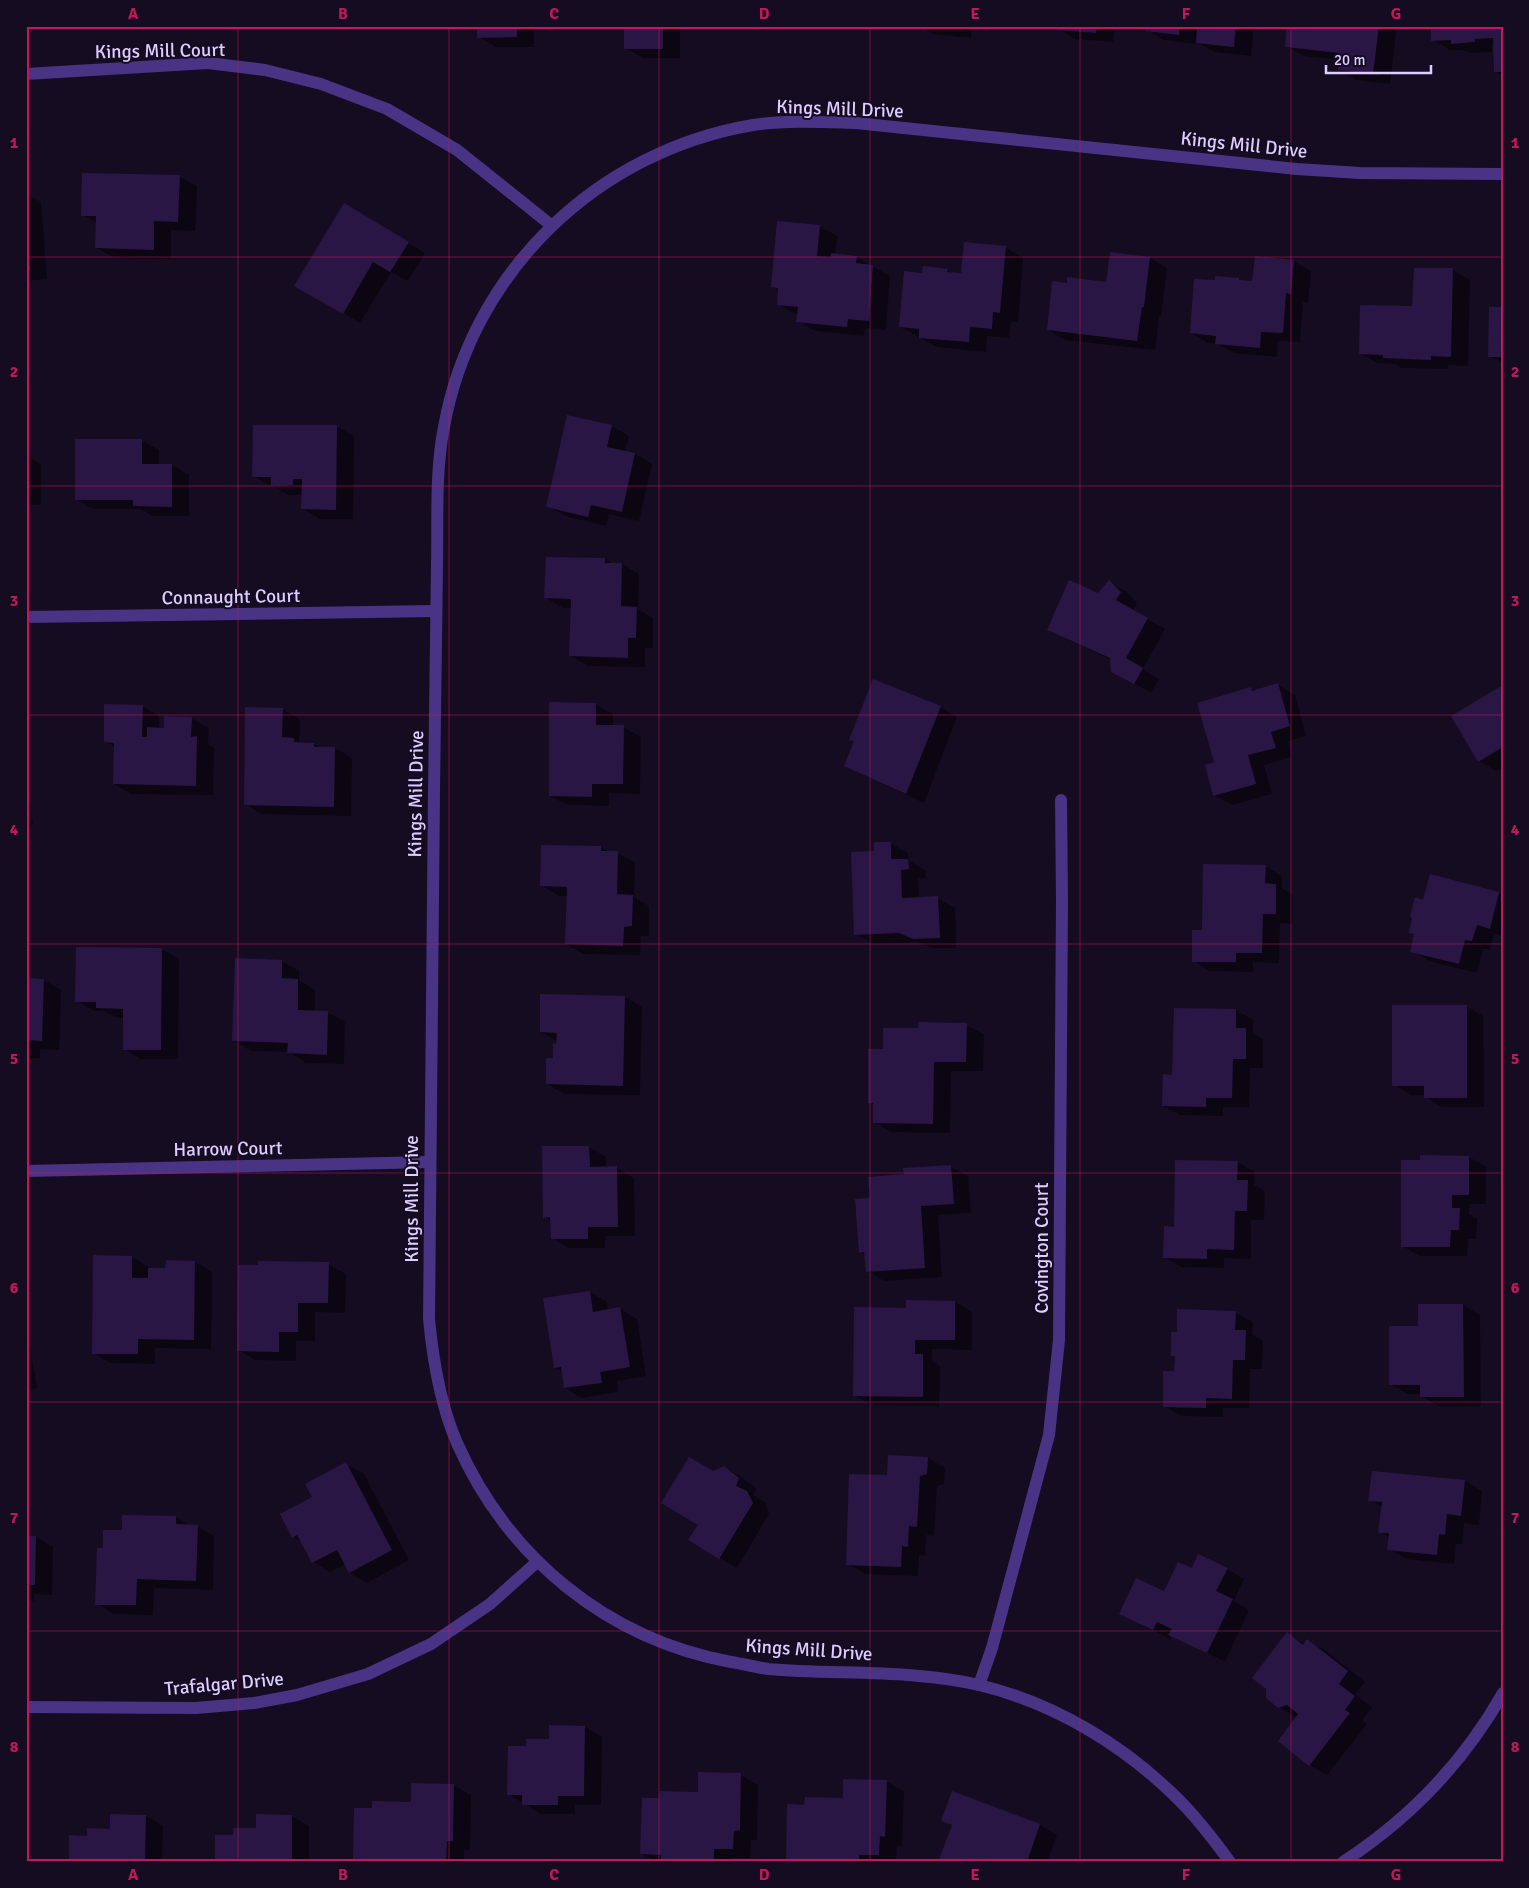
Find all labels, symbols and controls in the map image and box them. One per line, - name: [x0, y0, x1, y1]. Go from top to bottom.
- text: A: [128, 4, 139, 24]
- text: B: [338, 4, 348, 24]
- text: C: [549, 4, 559, 24]
- text: D: [759, 4, 770, 24]
- text: E: [970, 4, 980, 24]
- text: F: [1182, 4, 1191, 24]
- text: G: [1391, 4, 1401, 24]
- street label: Kings Mill Court: [95, 38, 226, 64]
- scale bar: [1326, 42, 1432, 74]
- text: 20 m: [1334, 51, 1365, 69]
- street label: Kings Mill Drive: [776, 95, 904, 123]
- street label: Kings Mill Drive: [1179, 126, 1309, 164]
- text: 1: [10, 133, 19, 153]
- text: 1: [1511, 133, 1520, 153]
- text: 2: [10, 362, 18, 382]
- text: 2: [1511, 362, 1519, 382]
- street label: Connaught Court: [161, 584, 301, 610]
- text: 3: [10, 591, 18, 611]
- text: 3: [1511, 591, 1519, 611]
- street label: Kings Mill Drive: [403, 730, 429, 858]
- text: 4: [10, 820, 19, 840]
- text: 4: [1511, 820, 1520, 840]
- text: 5: [10, 1049, 18, 1069]
- text: 5: [1511, 1049, 1519, 1069]
- street label: Kings Mill Drive: [400, 1135, 424, 1263]
- street label: Harrow Court: [173, 1136, 283, 1162]
- street label: Covington Court: [1030, 1182, 1054, 1314]
- text: 6: [10, 1278, 19, 1298]
- text: 6: [1511, 1278, 1520, 1298]
- text: 7: [10, 1508, 19, 1528]
- text: 7: [1511, 1508, 1520, 1528]
- street label: Kings Mill Drive: [745, 1634, 873, 1666]
- street label: Trafalgar Drive: [163, 1667, 285, 1701]
- text: 8: [10, 1737, 19, 1757]
- text: 8: [1511, 1737, 1520, 1757]
- text: A: [128, 1865, 139, 1885]
- text: B: [338, 1865, 348, 1885]
- text: C: [549, 1865, 559, 1885]
- text: D: [759, 1865, 770, 1885]
- text: E: [970, 1865, 980, 1885]
- text: F: [1182, 1865, 1191, 1885]
- text: G: [1391, 1865, 1401, 1885]

